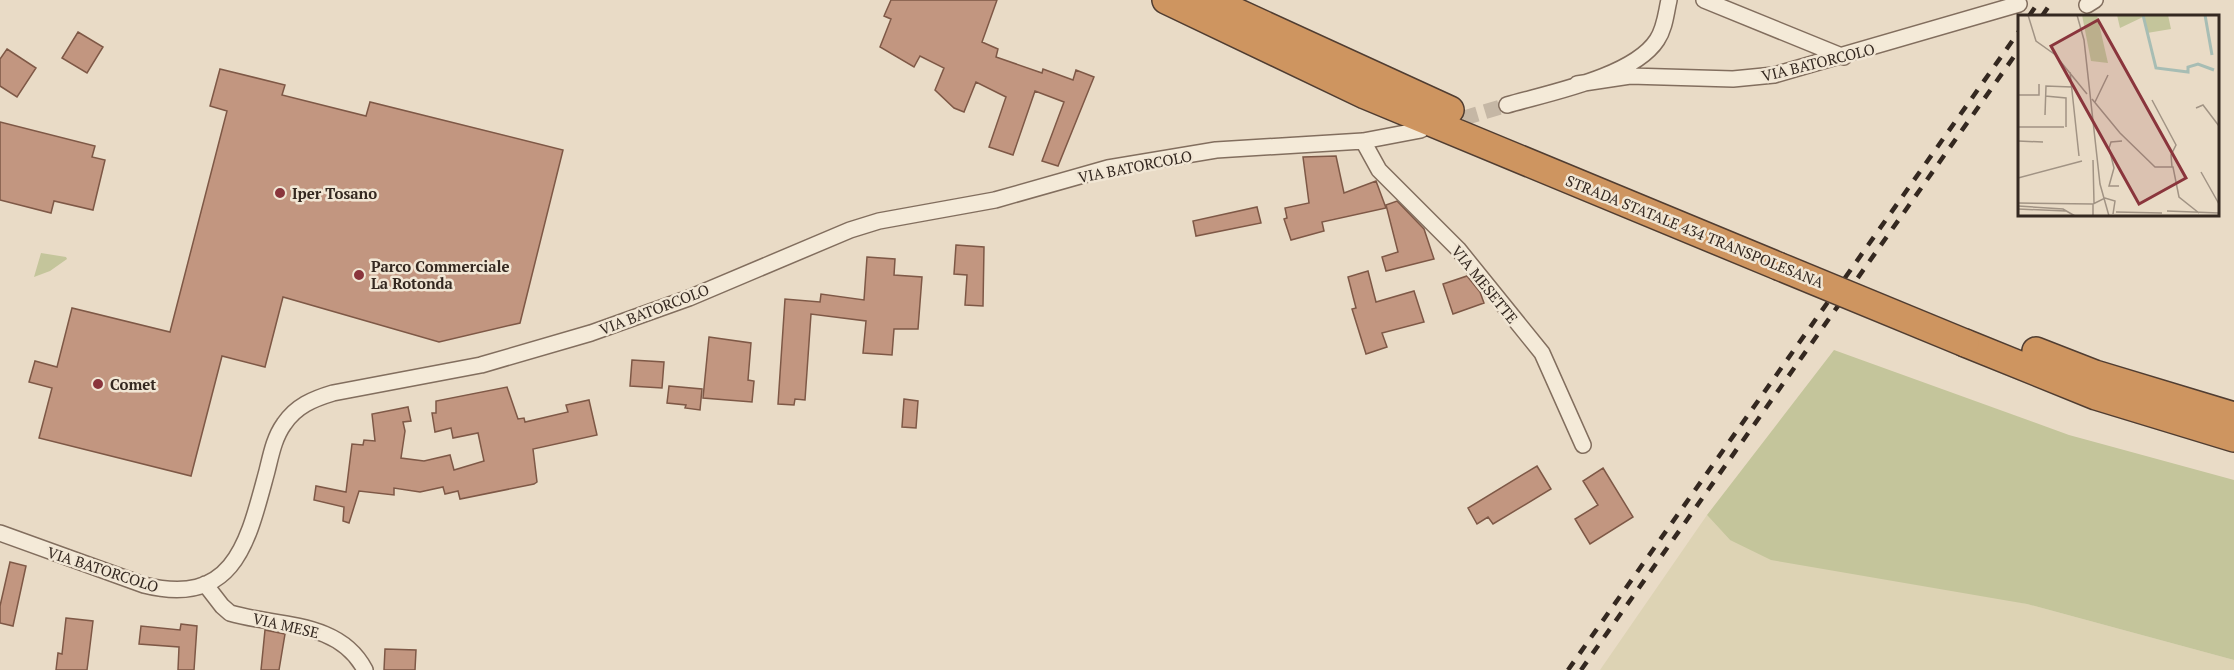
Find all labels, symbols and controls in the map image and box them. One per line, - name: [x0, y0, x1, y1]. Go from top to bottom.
- inset map: [2018, 15, 2219, 216]
- street label: VIA BATORCOLO: [1759, 38, 1877, 86]
- street label: VIA BATORCOLO: [1076, 145, 1194, 187]
- street label: STRADA STATALE 434 TRANSPOLESANA: [1563, 170, 1828, 292]
- place label: Iper Tosano: [292, 183, 377, 203]
- marker: Iper Tosano: [273, 186, 287, 200]
- street label: VIA MESETTE: [1447, 241, 1523, 327]
- place label: Parco Commerciale La Rotonda: [371, 256, 510, 293]
- marker: Parco Commerciale La Rotonda: [352, 268, 366, 282]
- street label: VIA BATORCOLO: [596, 279, 712, 339]
- place label: Comet: [110, 374, 156, 394]
- marker: Comet: [91, 377, 105, 391]
- street label: VIA BATORCOLO: [45, 542, 161, 596]
- street label: VIA MESE: [251, 608, 321, 642]

